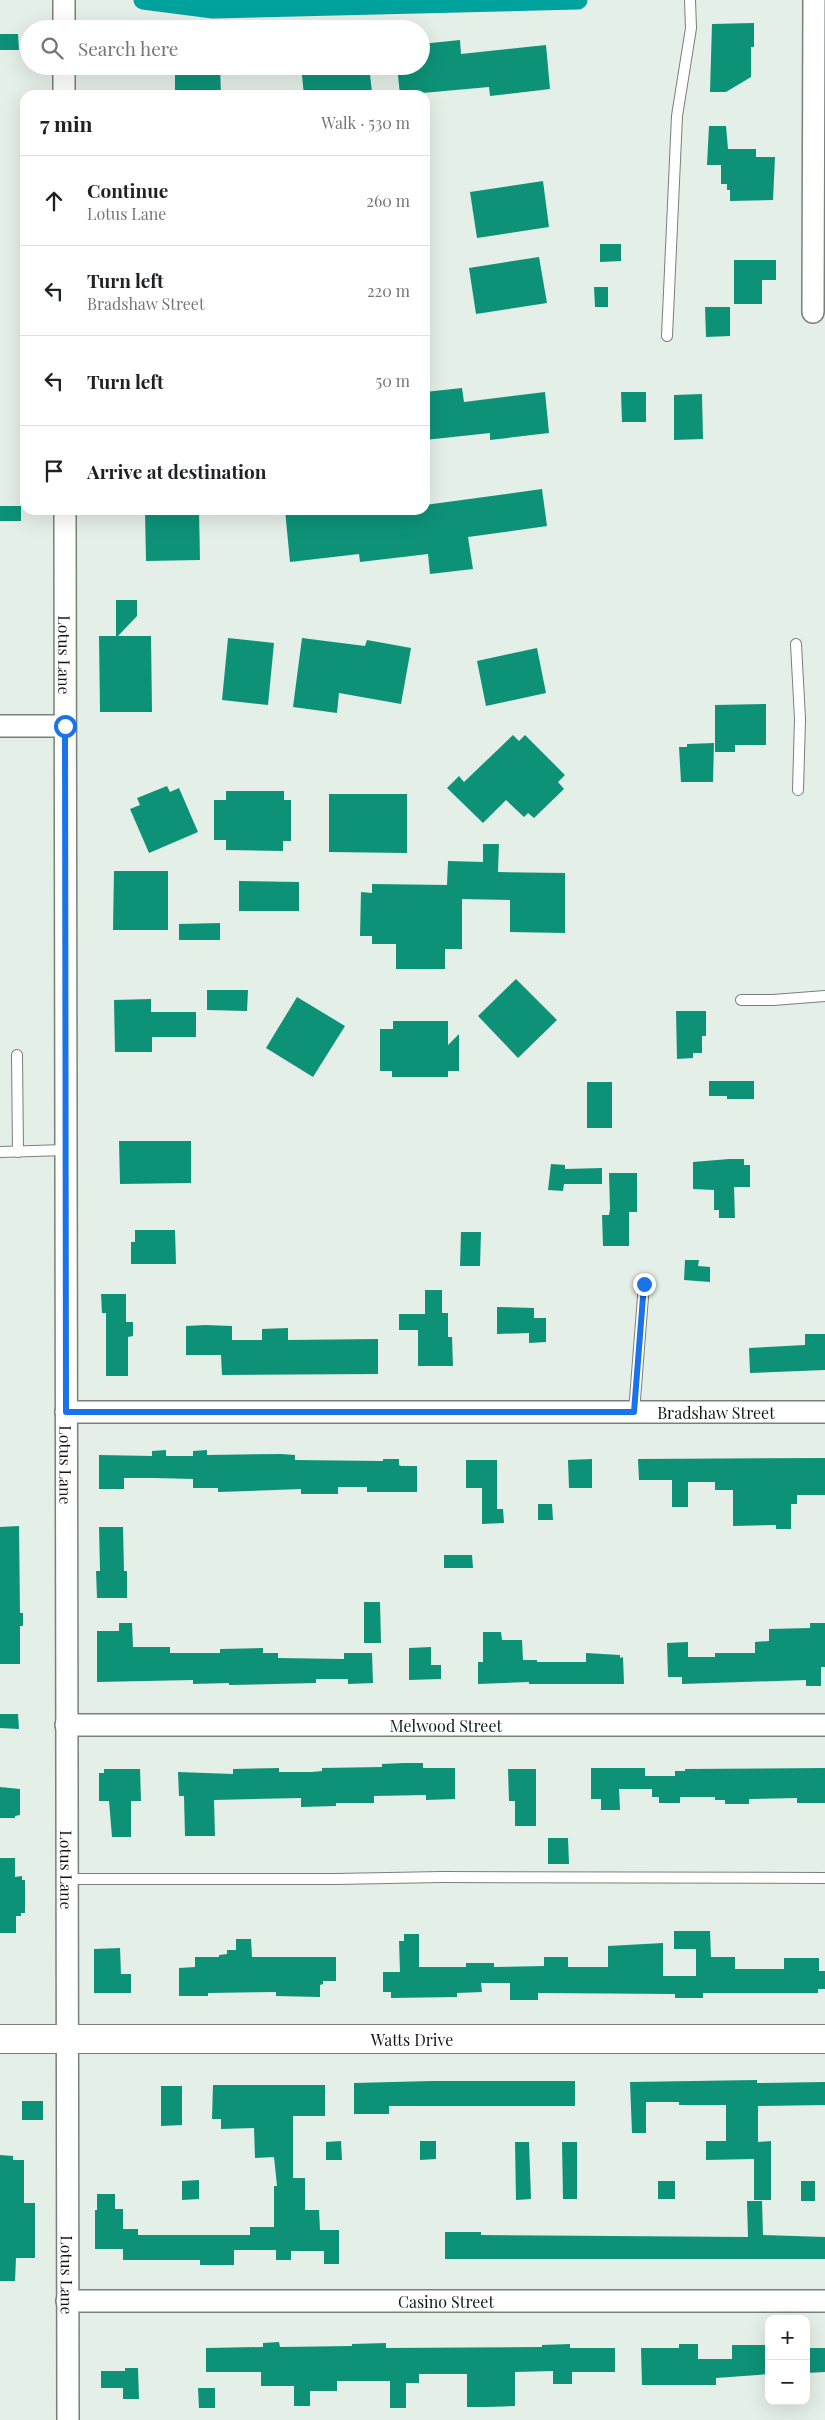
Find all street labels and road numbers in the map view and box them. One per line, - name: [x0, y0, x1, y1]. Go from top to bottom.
- street label: Lotus Lane: [55, 615, 76, 695]
- street label: Bradshaw Street: [657, 1402, 775, 1423]
- street label: Lotus Lane: [56, 1425, 77, 1505]
- street label: Melwood Street: [390, 1715, 503, 1736]
- street label: Lotus Lane: [57, 1830, 78, 1910]
- street label: Watts Drive: [370, 2029, 453, 2050]
- street label: Lotus Lane: [57, 2235, 78, 2315]
- street label: Casino Street: [398, 2291, 494, 2312]

